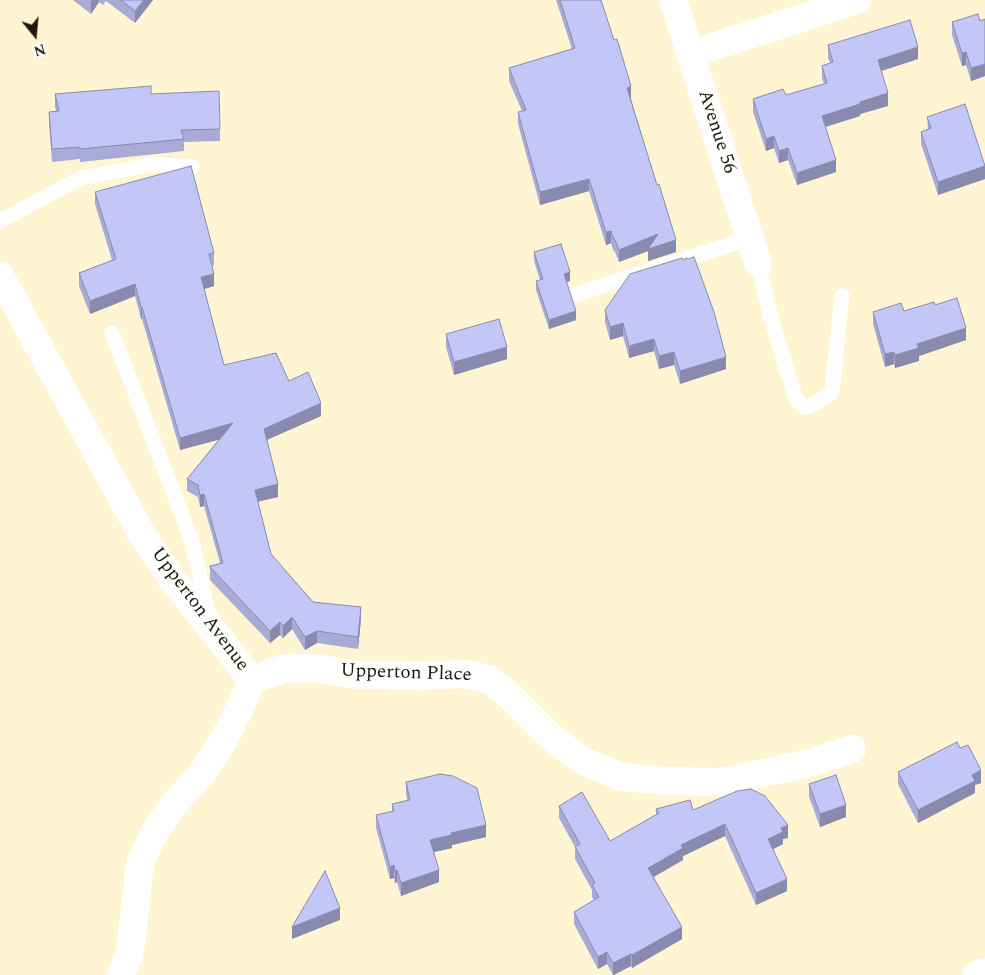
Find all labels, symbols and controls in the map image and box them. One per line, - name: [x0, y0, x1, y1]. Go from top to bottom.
- north arrow: [10, 10, 60, 60]
- text: N: [31, 38, 48, 62]
- street label: Avenue 56: [692, 87, 740, 177]
- street label: Upperton Avenue: [145, 544, 253, 676]
- street label: Upperton Place: [340, 660, 472, 688]

